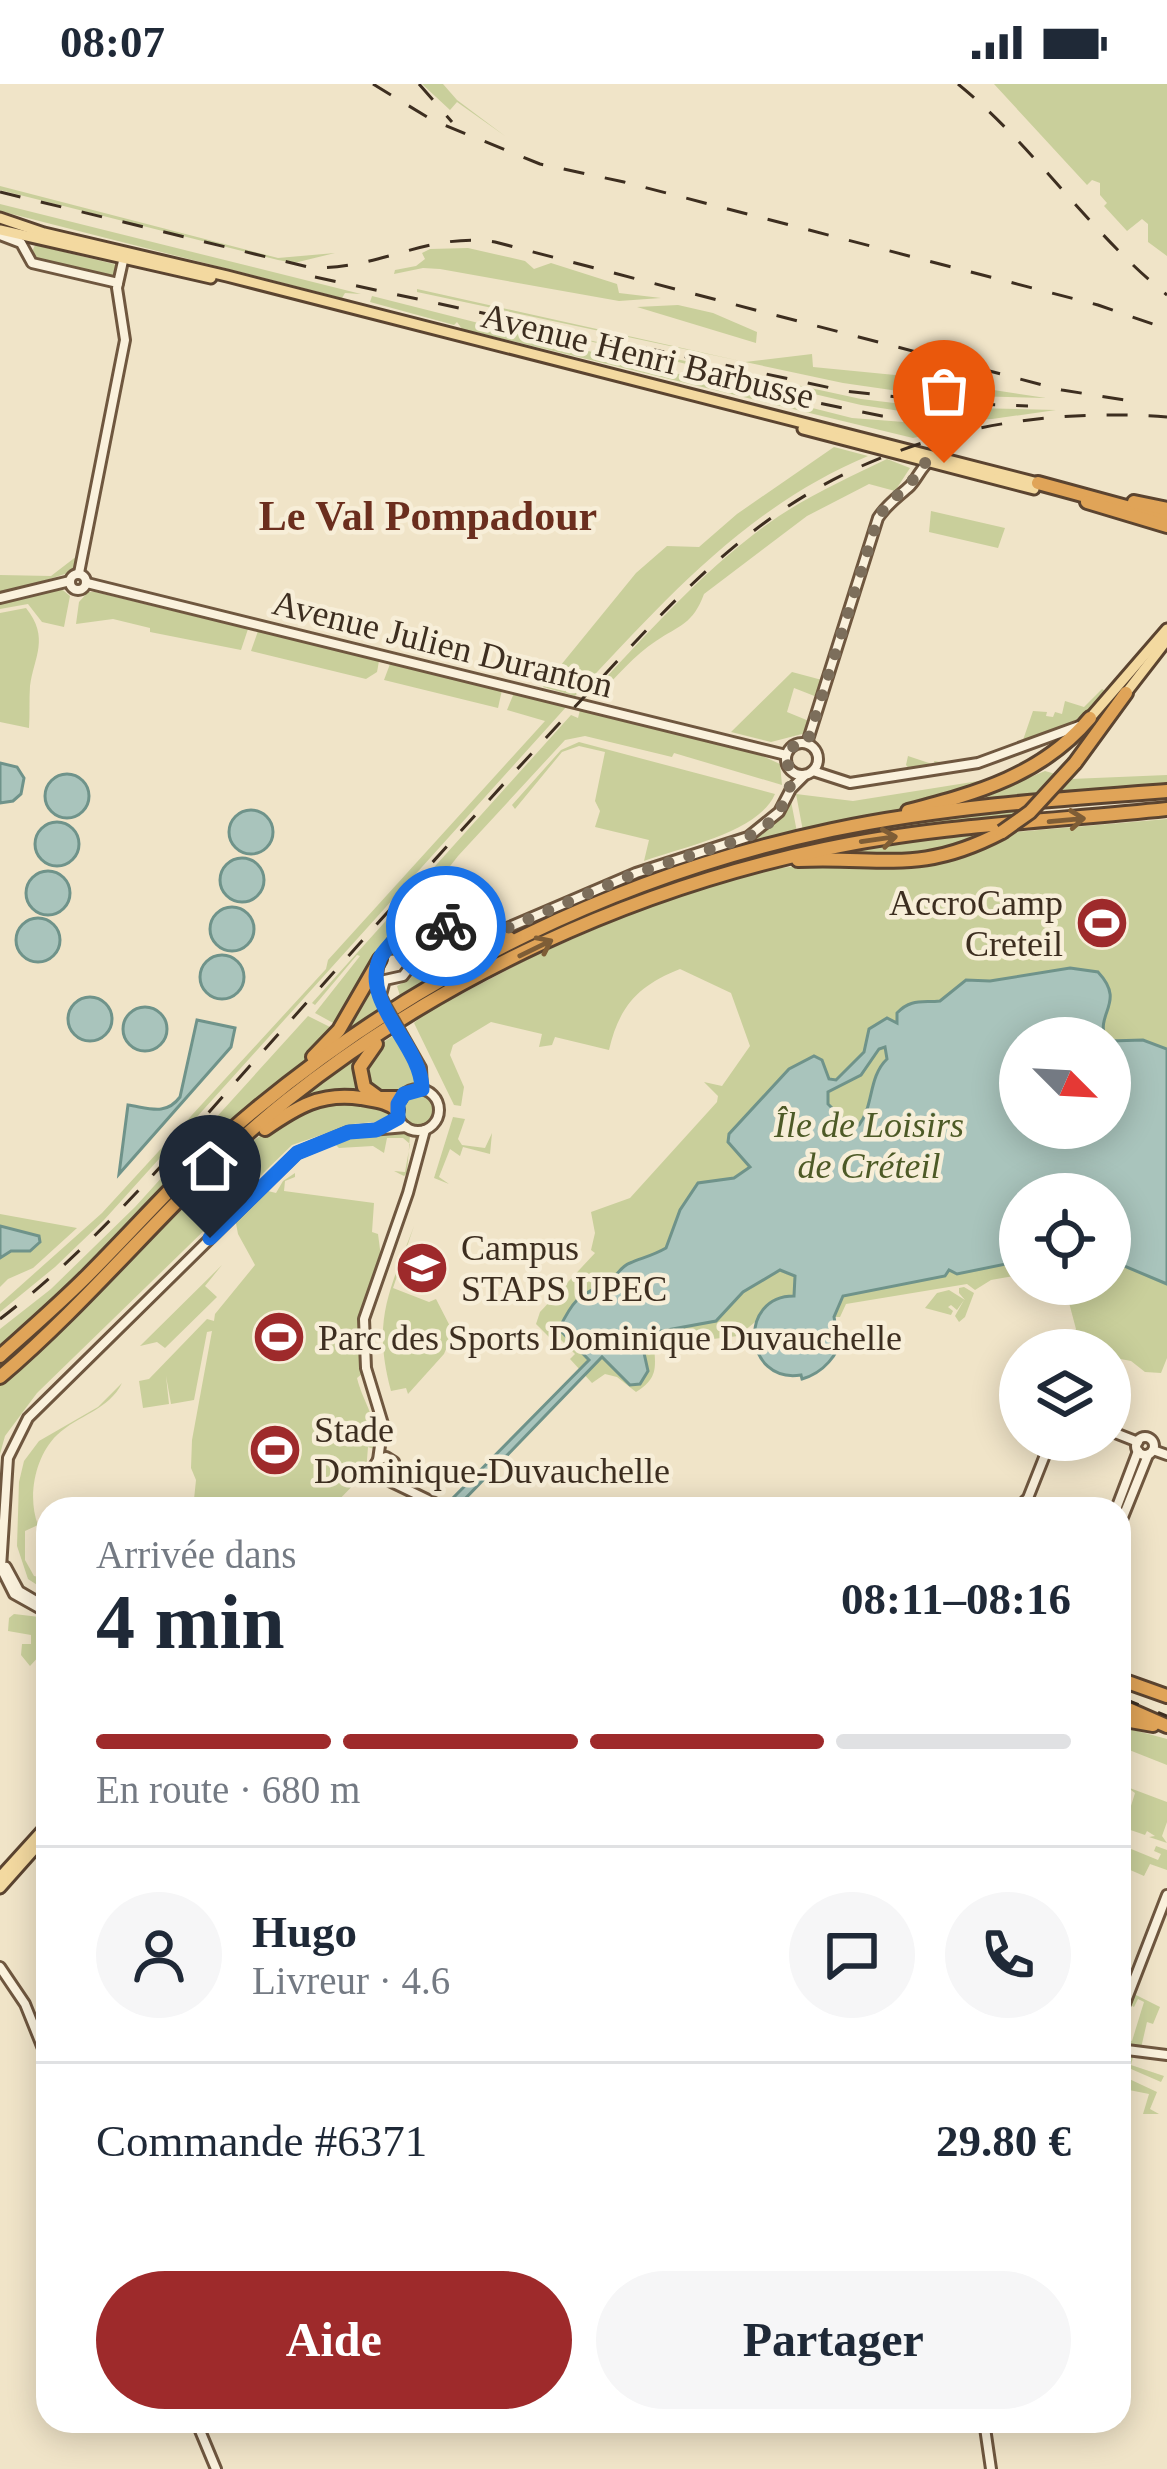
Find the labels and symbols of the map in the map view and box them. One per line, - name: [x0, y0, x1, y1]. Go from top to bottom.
- street label: Avenue Henri Barbusse: [477, 295, 818, 417]
- pin: [893, 340, 995, 463]
- district label: Le Val Pompadour: [259, 493, 597, 539]
- street label: Avenue Julien Duranton: [268, 582, 617, 706]
- one-way arrow: [1047, 808, 1086, 831]
- one-way arrow: [859, 828, 898, 850]
- courier: [386, 866, 506, 986]
- place label: AccroCamp Creteil: [889, 883, 1063, 964]
- sports icon: AccroCamp Creteil: [1074, 895, 1130, 951]
- one-way arrow: [517, 936, 553, 958]
- north arrow: [999, 1017, 1131, 1149]
- park label: Île de Loisirs de Créteil: [773, 1105, 964, 1186]
- pin: [159, 1115, 261, 1238]
- place label: Campus STAPS UPEC: [461, 1228, 667, 1309]
- school or university icon: Campus STAPS UPEC: [394, 1240, 450, 1296]
- sports icon: Parc des Sports Dominique Duvauchelle: [251, 1309, 307, 1365]
- place label: Parc des Sports Dominique Duvauchelle: [318, 1318, 902, 1358]
- place label: Stade Dominique-Duvauchelle: [314, 1410, 670, 1491]
- sports icon: Stade Dominique-Duvauchelle: [247, 1422, 303, 1478]

